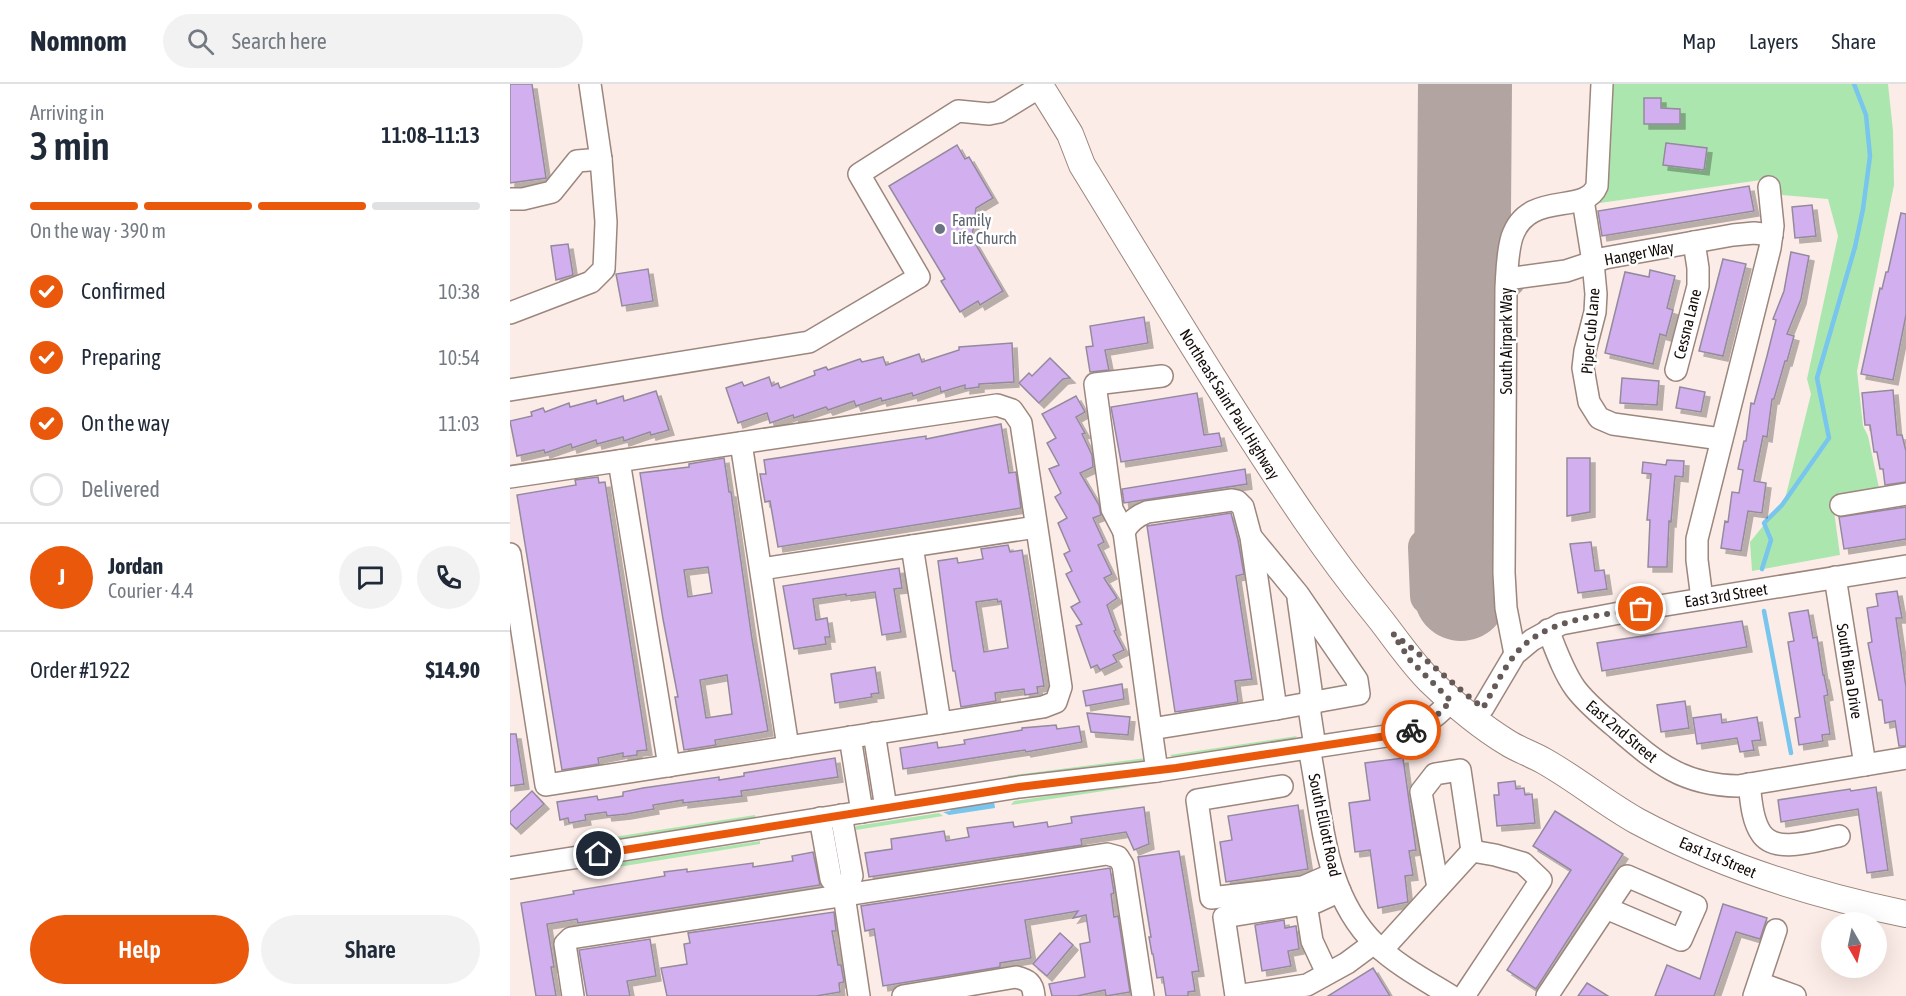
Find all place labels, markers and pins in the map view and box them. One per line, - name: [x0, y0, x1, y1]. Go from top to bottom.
- place label: Family Life Church: [952, 211, 1017, 247]
- marker: Family Life Church: [933, 222, 947, 236]
- pin: [1615, 583, 1666, 634]
- pin: [573, 828, 624, 879]

